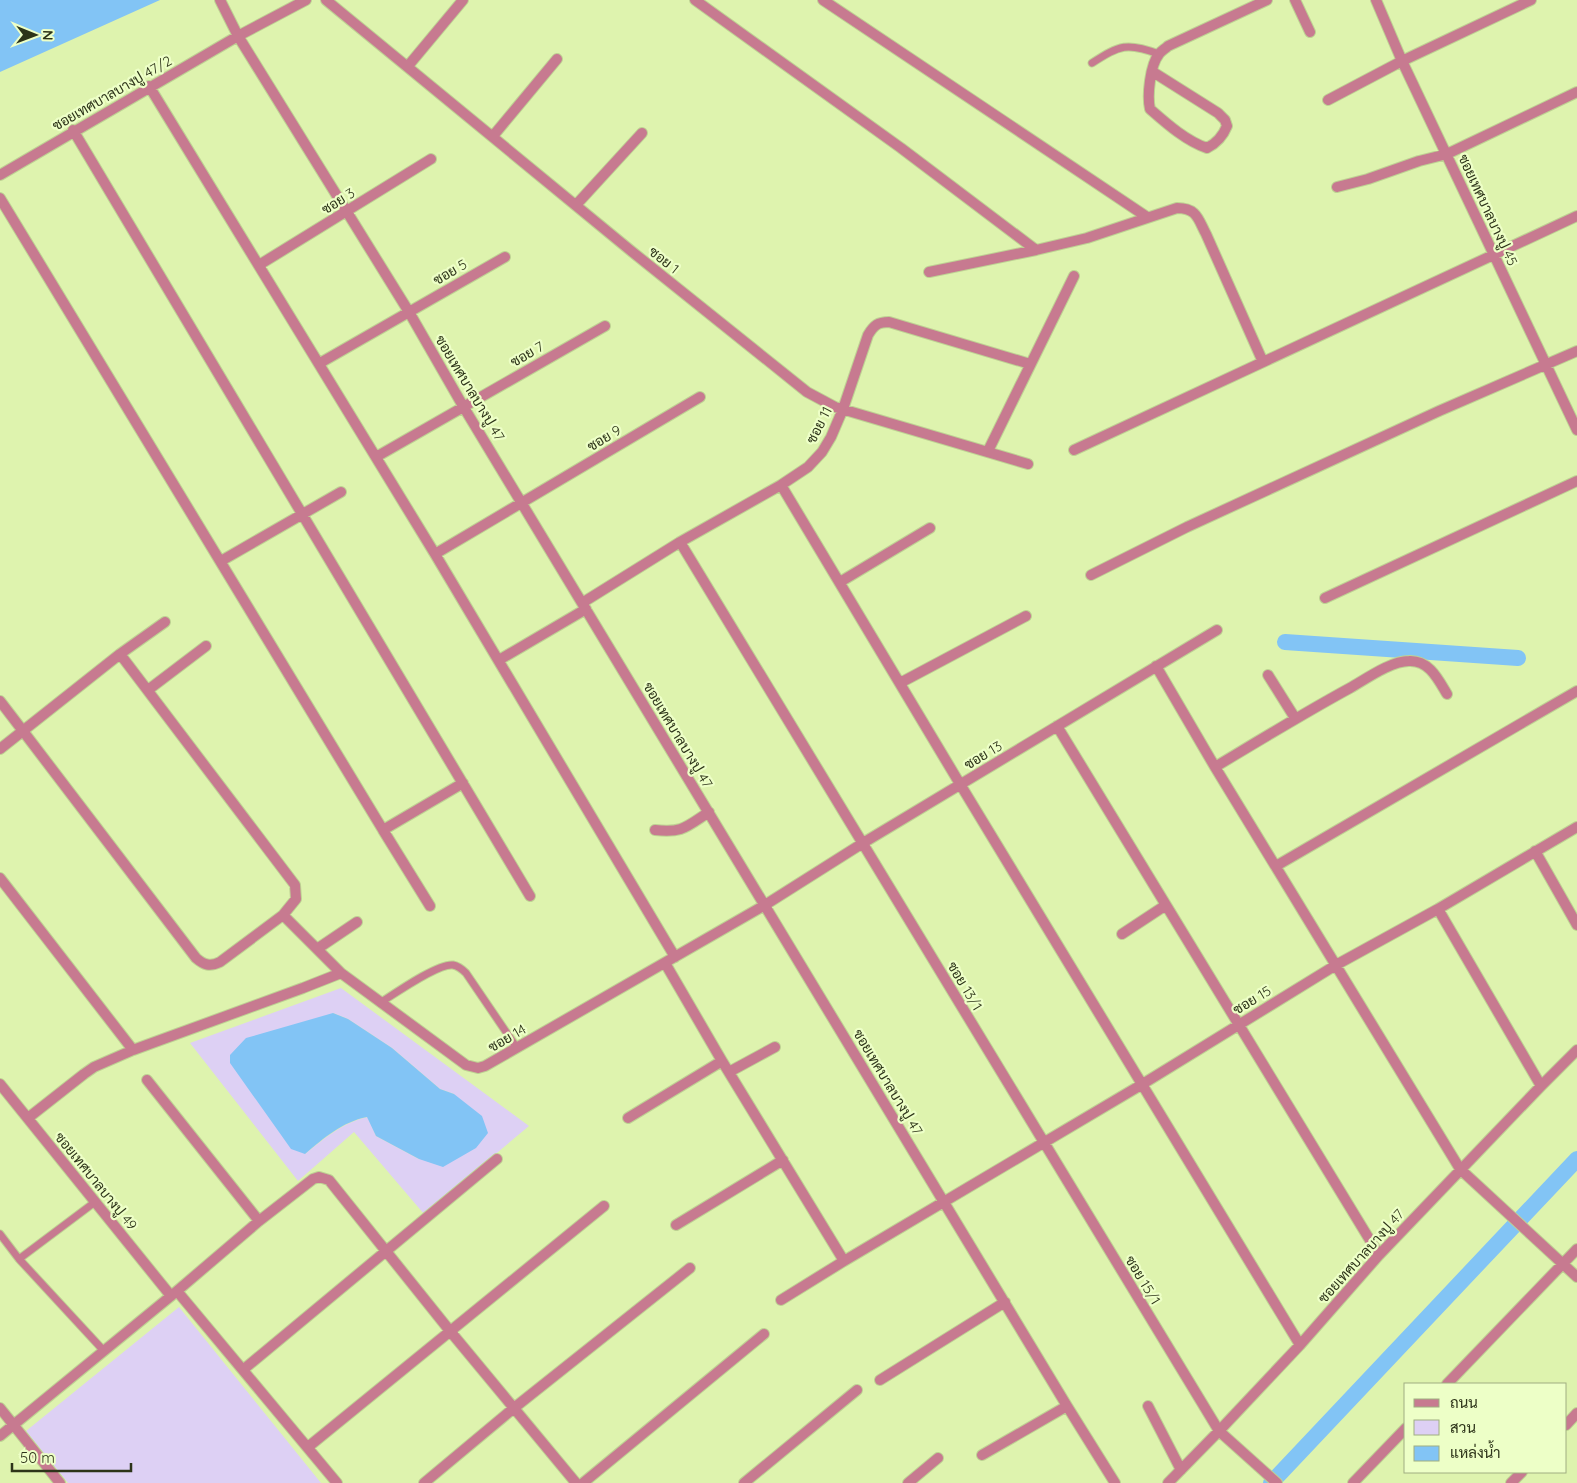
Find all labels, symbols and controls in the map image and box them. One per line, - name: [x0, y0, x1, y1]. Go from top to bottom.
- north arrow: [10, 10, 60, 60]
- text: N: [39, 30, 57, 41]
- street label: ซอยเทศบาลบางปู 47/2: [49, 51, 176, 135]
- street label: ซอยเทศบาลบางปู 45: [1453, 151, 1522, 269]
- street label: ซอย 3: [318, 184, 358, 218]
- street label: ซอย 1: [645, 242, 683, 278]
- street label: ซอย 5: [430, 255, 470, 289]
- street label: ซอยเทศบาลบางปู 47: [431, 332, 509, 445]
- street label: ซอย 7: [507, 337, 547, 371]
- street label: ซอย 11: [802, 404, 836, 446]
- street label: ซอย 9: [584, 421, 624, 455]
- street label: ซอยเทศบาลบางปู 47: [639, 679, 717, 792]
- street label: ซอย 13: [961, 737, 1005, 773]
- street label: ซอย 13/1: [943, 958, 987, 1014]
- street label: ซอย 15: [1230, 982, 1274, 1018]
- street label: ซอย 14: [485, 1020, 529, 1056]
- street label: ซอยเทศบาลบางปู 47: [849, 1026, 927, 1139]
- street label: ซอยเทศบาลบางปู 49: [50, 1128, 141, 1234]
- street label: ซอยเทศบาลบางปู 47: [1314, 1205, 1409, 1307]
- street label: ซอย 15/1: [1121, 1252, 1165, 1308]
- legend: [1404, 1383, 1567, 1473]
- text: ถนน: [1450, 1393, 1478, 1412]
- text: สวน: [1450, 1418, 1476, 1437]
- scale bar: [12, 1440, 131, 1472]
- text: แหล่งน้ำ: [1450, 1440, 1501, 1462]
- text: 50 m: [20, 1448, 55, 1467]

